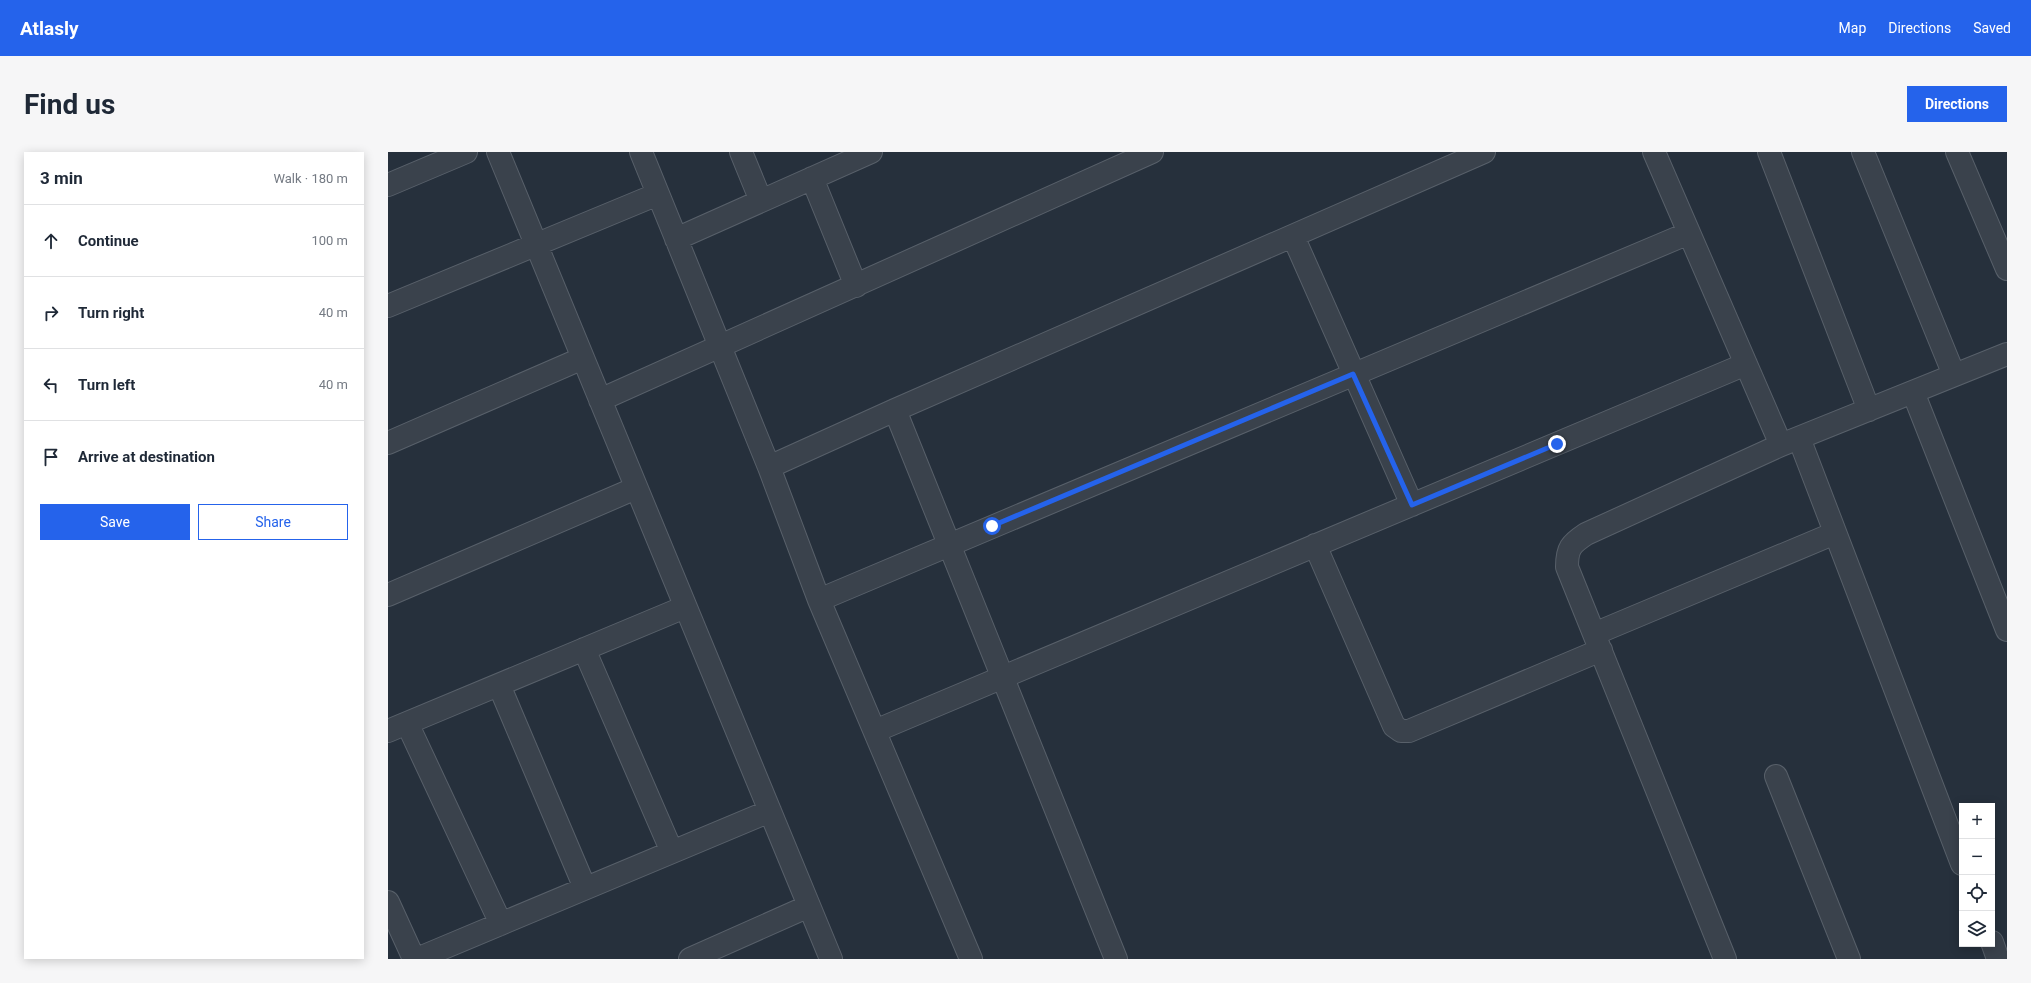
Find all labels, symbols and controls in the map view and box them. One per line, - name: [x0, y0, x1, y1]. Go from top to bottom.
- text: Atlasly: [20, 17, 79, 40]
- text: Map: [1839, 20, 1866, 36]
- text: Directions: [1888, 20, 1951, 36]
- text: Saved: [1973, 20, 2011, 36]
- button: Directions: [1907, 86, 2007, 122]
- text: Find us: [24, 88, 115, 121]
- text: 3 min: [40, 168, 83, 188]
- text: Walk · 180 m: [273, 171, 348, 186]
- icon: ahead: [40, 230, 62, 252]
- text: Continue: [78, 232, 139, 250]
- text: 100 m: [311, 233, 348, 248]
- icon: right: [40, 302, 62, 324]
- text: Turn right: [78, 304, 144, 322]
- text: 40 m: [319, 305, 348, 320]
- icon: left: [40, 374, 62, 396]
- text: Turn left: [78, 376, 135, 394]
- text: 40 m: [319, 377, 348, 392]
- route end: [1548, 435, 1566, 453]
- icon: arrive: [40, 446, 62, 468]
- text: Arrive at destination: [78, 448, 215, 466]
- button: Save: [40, 504, 190, 540]
- button: Share: [198, 504, 348, 540]
- route start: [983, 517, 1001, 535]
- map controls: [1959, 803, 1995, 947]
- button: +: [1959, 803, 1995, 839]
- button: −: [1959, 839, 1995, 875]
- button: locate: [1959, 875, 1995, 911]
- button: layers: [1959, 911, 1995, 947]

